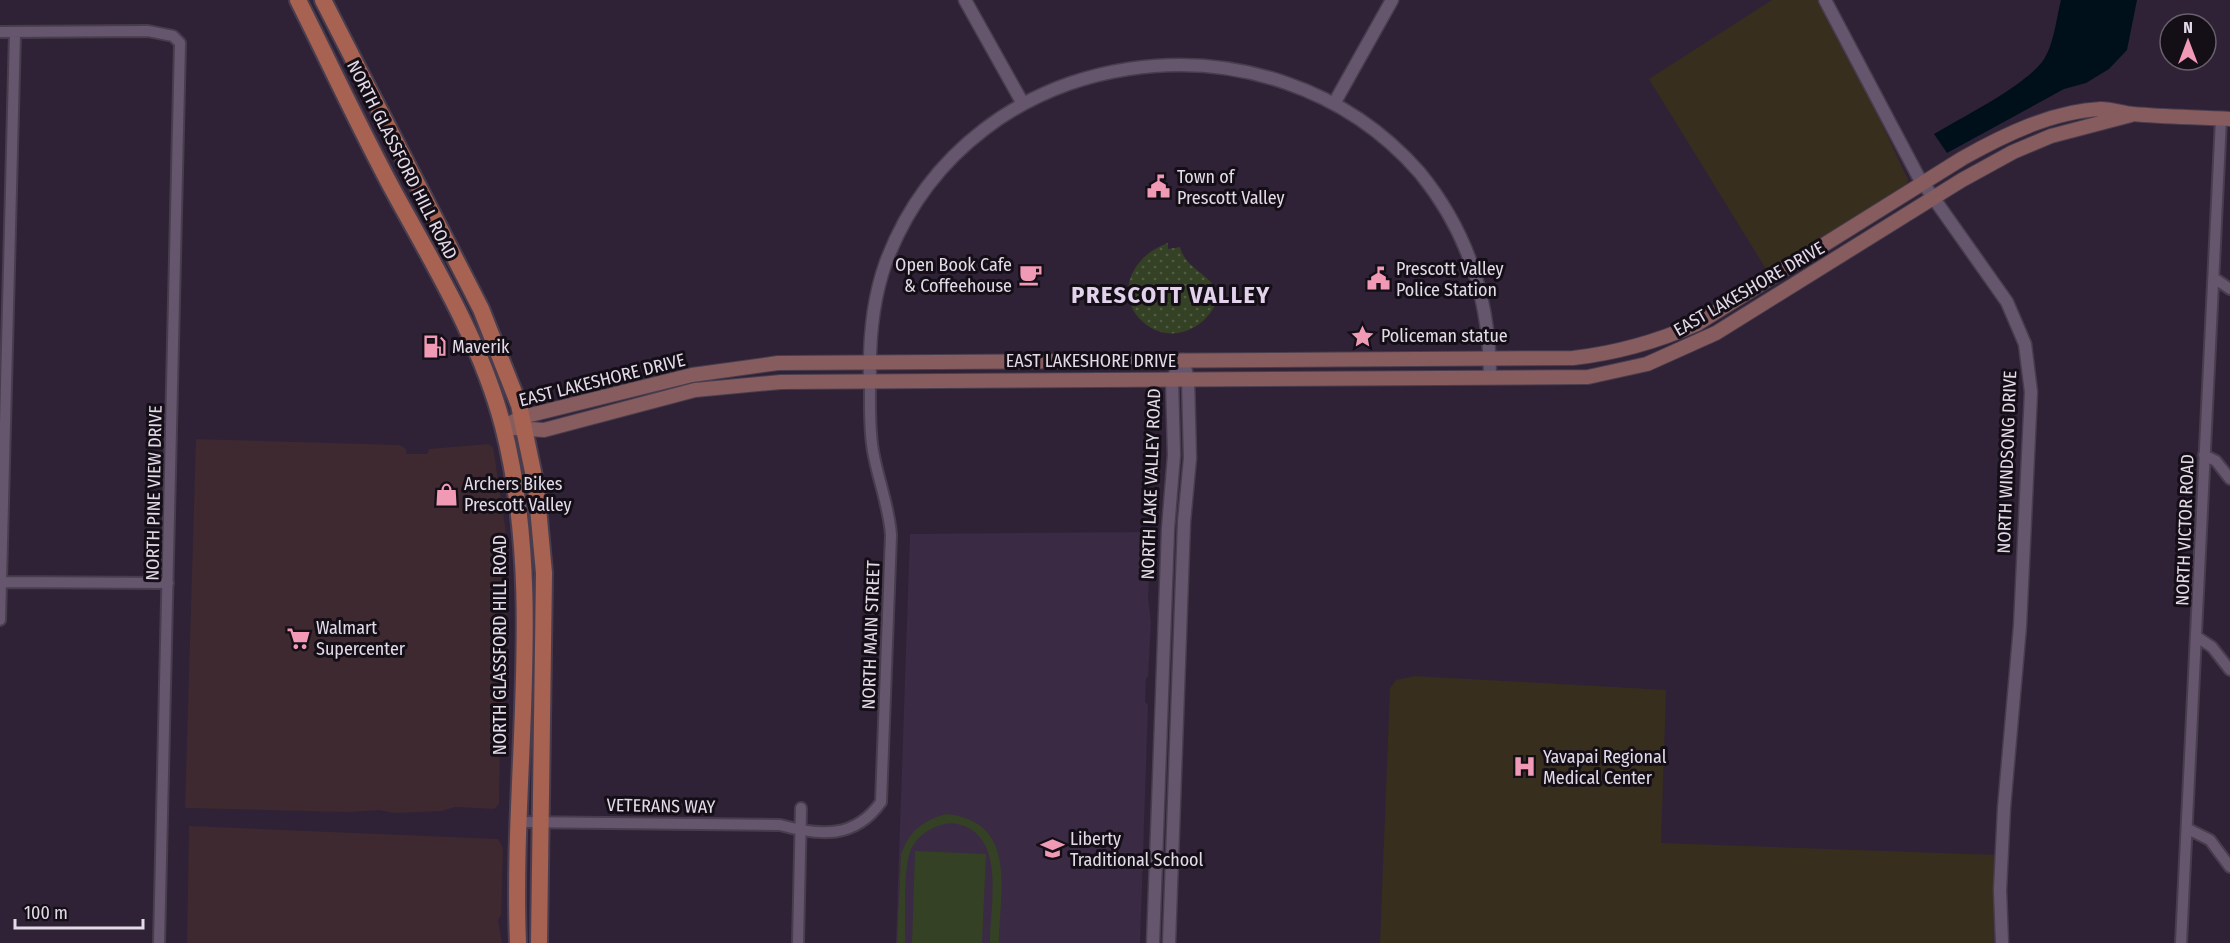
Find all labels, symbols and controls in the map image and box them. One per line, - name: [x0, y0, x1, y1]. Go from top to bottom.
- north arrow: [2158, 12, 2218, 72]
- text: N: [2183, 18, 2193, 37]
- street label: NORTH GLASSFORD HILL ROAD: [342, 57, 462, 263]
- place label: Town of Prescott Valley: [1177, 166, 1285, 209]
- public building icon: Town of Prescott Valley: [1146, 174, 1172, 200]
- street label: EAST LAKESHORE DRIVE: [1670, 237, 1828, 341]
- place label: Open Book Cafe & Coffeehouse: [895, 254, 1012, 297]
- place label: Prescott Valley Police Station: [1396, 258, 1504, 301]
- cafe icon: Open Book Cafe & Coffeehouse: [1017, 262, 1043, 288]
- public building icon: Prescott Valley Police Station: [1365, 266, 1391, 292]
- district label: PRESCOTT VALLEY: [1071, 281, 1271, 309]
- place icon: Policeman statue: [1350, 323, 1376, 349]
- place label: Policeman statue: [1381, 325, 1508, 347]
- fuel station icon: Maverik: [421, 334, 447, 360]
- place label: Maverik: [452, 336, 510, 358]
- street label: EAST LAKESHORE DRIVE: [517, 349, 687, 411]
- street label: EAST LAKESHORE DRIVE: [1006, 350, 1176, 372]
- street label: NORTH WINDSONG DRIVE: [1993, 370, 2021, 554]
- street label: NORTH LAKE VALLEY ROAD: [1137, 388, 1165, 580]
- street label: NORTH PINE VIEW DRIVE: [141, 405, 167, 581]
- street label: NORTH VICTOR ROAD: [2171, 454, 2199, 606]
- place label: Archers Bikes Prescott Valley: [464, 473, 572, 516]
- shop icon: Archers Bikes Prescott Valley: [433, 481, 459, 507]
- street label: NORTH GLASSFORD HILL ROAD: [489, 535, 511, 755]
- street label: NORTH MAIN STREET: [857, 559, 885, 710]
- place label: Walmart Supercenter: [316, 617, 406, 660]
- supermarket icon: Walmart Supercenter: [285, 625, 311, 651]
- place label: Yavapai Regional Medical Center: [1543, 746, 1667, 789]
- hospital icon: Yavapai Regional Medical Center: [1512, 754, 1538, 780]
- street label: VETERANS WAY: [606, 794, 716, 818]
- place label: Liberty Traditional School: [1070, 828, 1204, 871]
- school or university icon: Liberty Traditional School: [1039, 836, 1065, 862]
- scale bar: [15, 892, 142, 930]
- text: 100 m: [24, 902, 68, 924]

